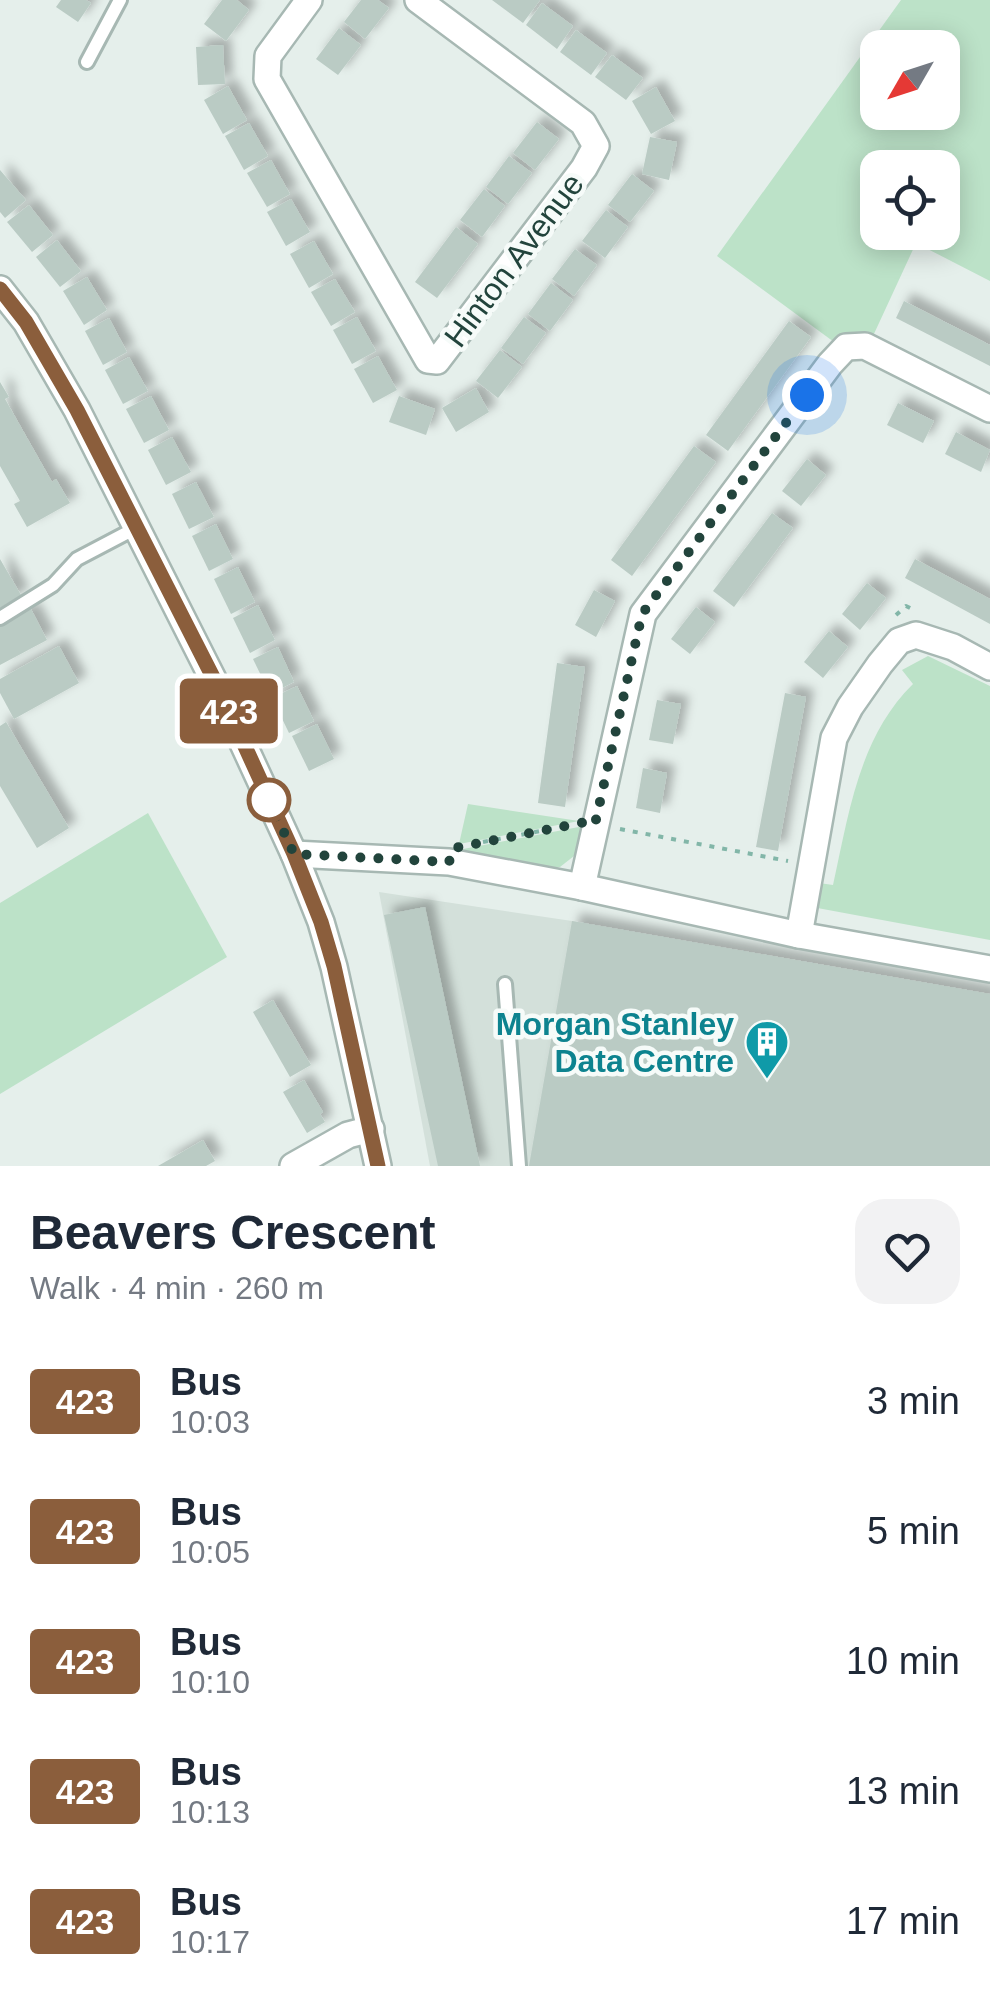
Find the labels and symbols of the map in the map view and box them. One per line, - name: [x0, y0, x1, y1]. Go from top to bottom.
- north arrow: [860, 30, 960, 130]
- street label: Hinton Avenue: [437, 166, 591, 354]
- your location: [782, 370, 832, 420]
- line badge: 423: [172, 678, 286, 744]
- unlabelled marker: [248, 779, 290, 821]
- place label: Morgan Stanley Data Centre: [496, 1006, 734, 1079]
- building icon: Morgan Stanley Data Centre: [744, 1019, 790, 1080]

